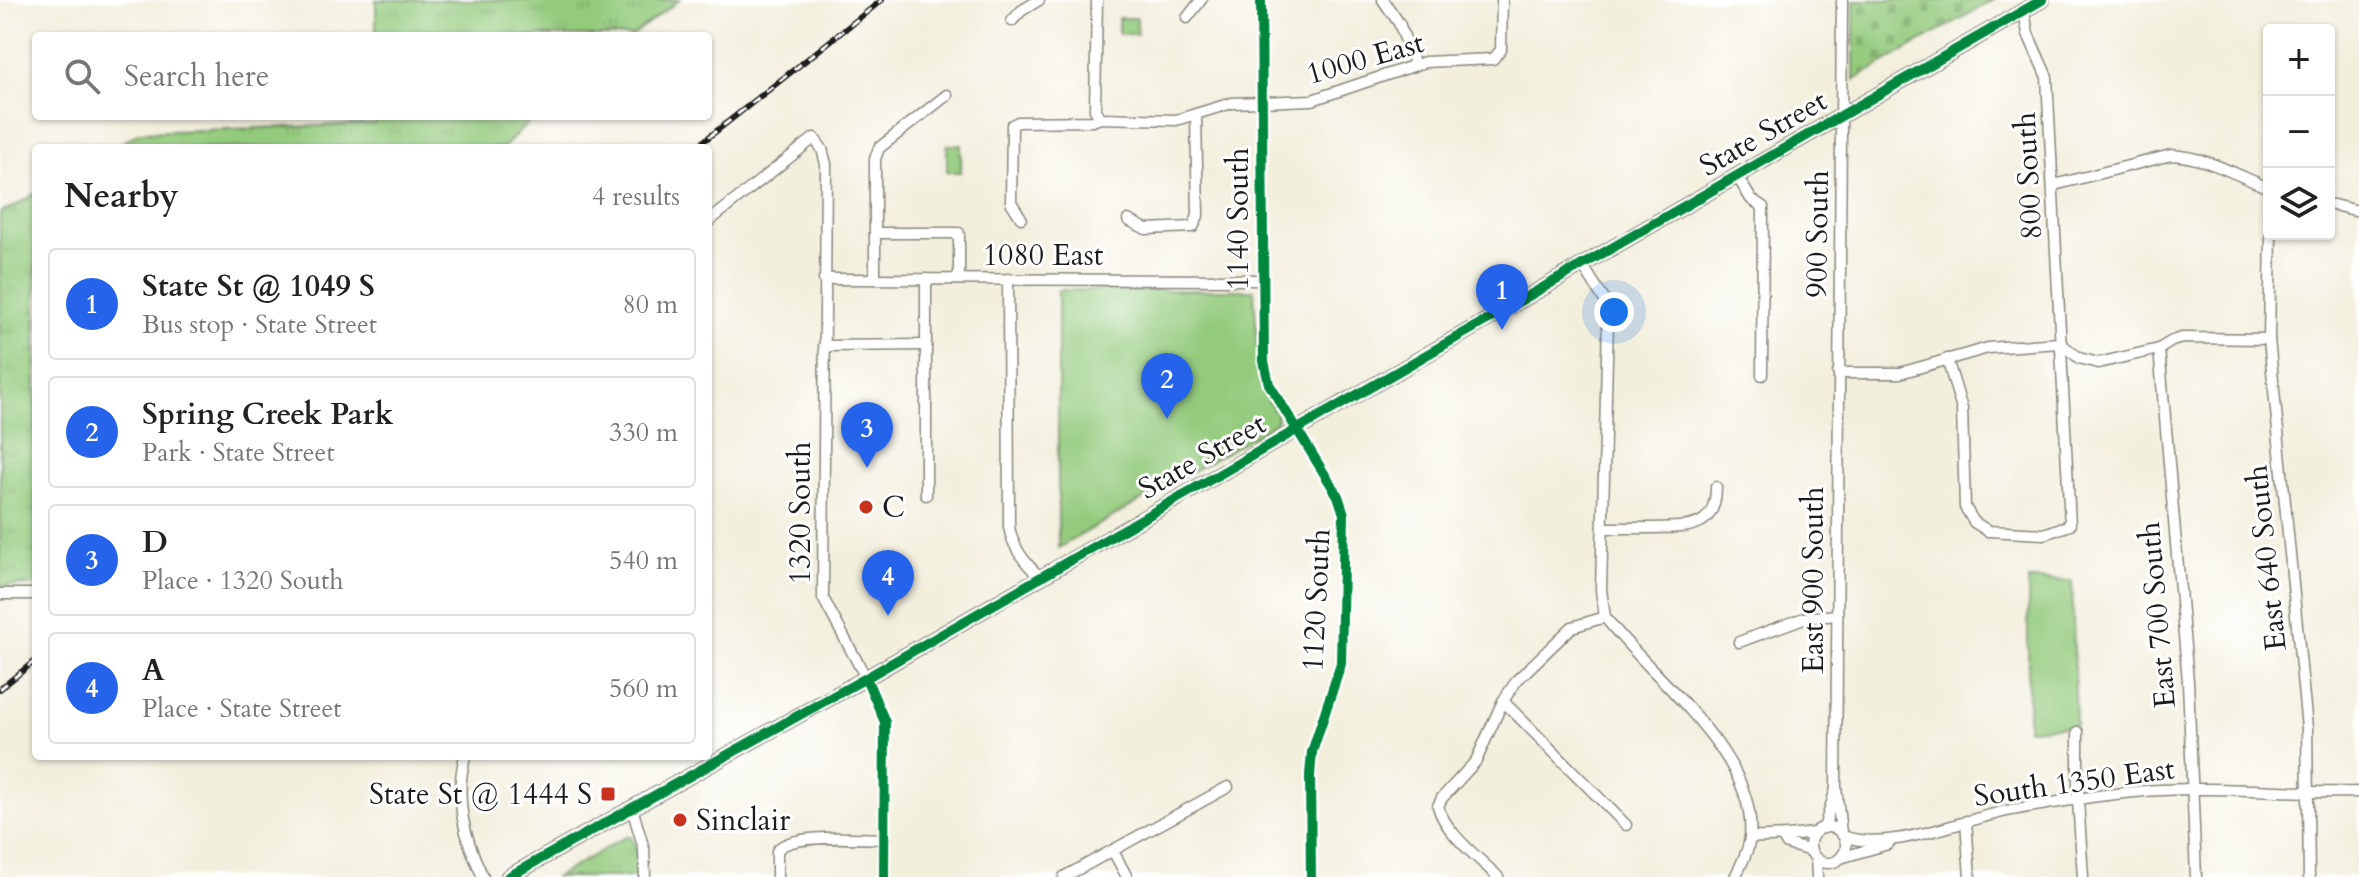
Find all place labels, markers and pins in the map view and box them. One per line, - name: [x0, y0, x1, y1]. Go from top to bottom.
- pin: 1: [1476, 264, 1528, 330]
- pin: 2: [1141, 353, 1193, 419]
- pin: 3: [841, 402, 893, 468]
- place label: C: [882, 487, 905, 528]
- marker: C: [857, 498, 875, 516]
- pin: 4: [862, 550, 914, 616]
- place label: State St @ 1444 S: [369, 774, 592, 815]
- marker: State St @ 1444 S: [599, 785, 617, 803]
- place label: Sinclair: [696, 800, 790, 841]
- marker: Sinclair: [671, 811, 689, 829]

